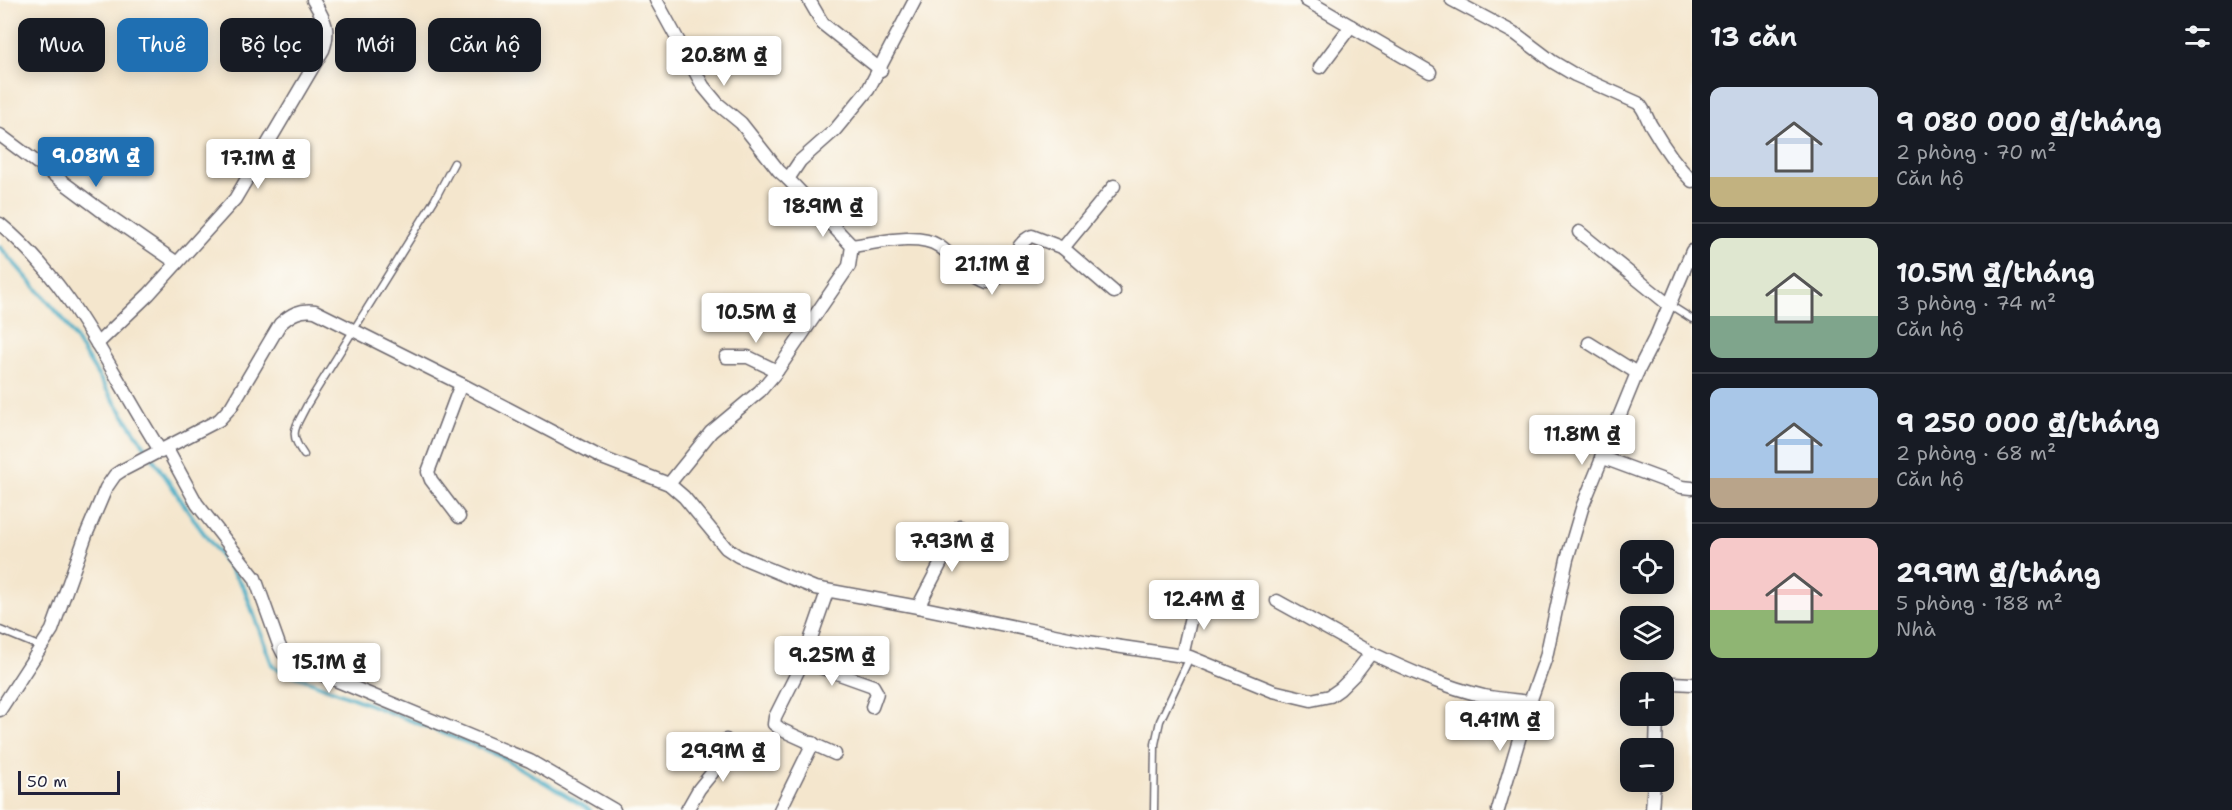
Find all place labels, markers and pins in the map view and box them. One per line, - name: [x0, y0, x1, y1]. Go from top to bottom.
- pin: 20.8M ₫: [669, 36, 779, 87]
- pin: 9.08M ₫: [41, 137, 151, 188]
- pin: 17.1M ₫: [203, 139, 313, 190]
- pin: 18.9M ₫: [768, 187, 878, 238]
- pin: 21.1M ₫: [937, 245, 1047, 296]
- pin: 10.5M ₫: [701, 293, 811, 344]
- pin: 11.8M ₫: [1527, 415, 1637, 466]
- pin: 7.93M ₫: [897, 522, 1007, 573]
- pin: 12.4M ₫: [1149, 580, 1259, 631]
- pin: 9.25M ₫: [777, 636, 887, 687]
- pin: 15.1M ₫: [274, 643, 384, 694]
- pin: 9.41M ₫: [1445, 701, 1555, 752]
- pin: 29.9M ₫: [668, 732, 778, 783]

